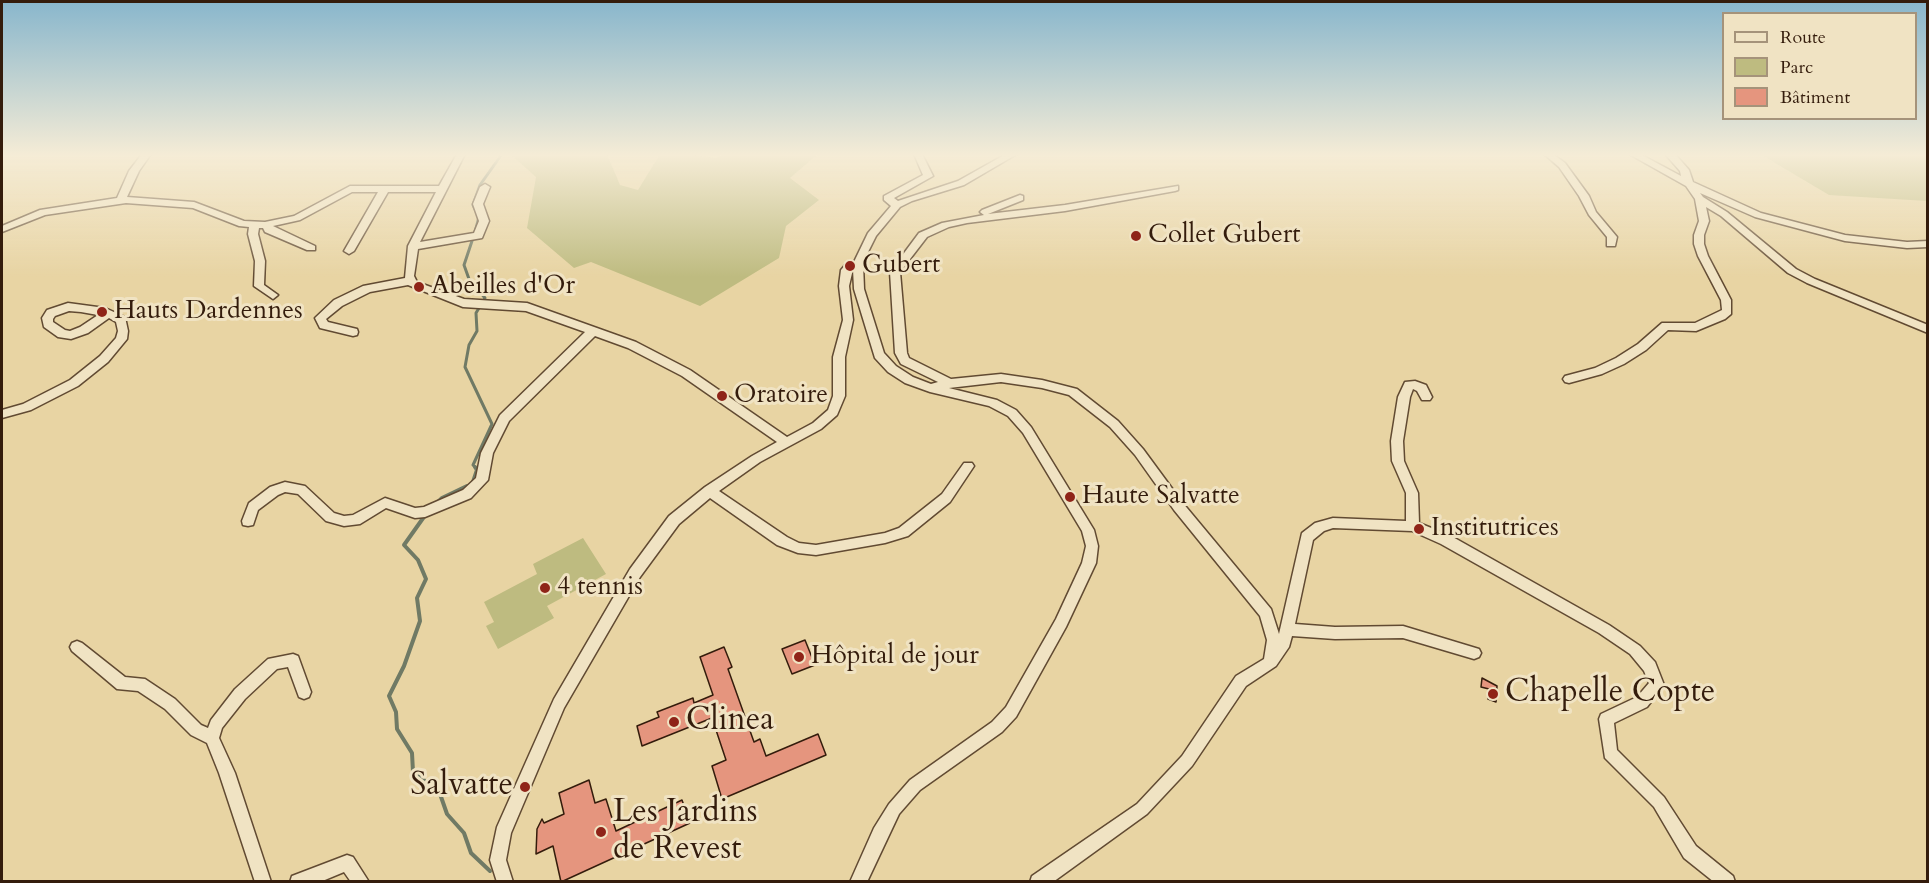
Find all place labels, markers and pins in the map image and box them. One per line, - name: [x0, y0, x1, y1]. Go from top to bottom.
- place label: Collet Gubert: [1148, 220, 1300, 252]
- marker: Collet Gubert: [1129, 229, 1143, 243]
- place label: Gubert: [862, 250, 940, 282]
- marker: Gubert: [843, 259, 857, 273]
- place label: Abeilles d'Or: [431, 271, 575, 303]
- marker: Abeilles d'Or: [412, 280, 426, 294]
- place label: Hauts Dardennes: [114, 296, 303, 328]
- marker: Hauts Dardennes: [95, 305, 109, 319]
- place label: Oratoire: [734, 380, 828, 412]
- marker: Oratoire: [715, 389, 729, 403]
- place label: Haute Salvatte: [1082, 481, 1240, 513]
- marker: Haute Salvatte: [1063, 490, 1077, 504]
- place label: Institutrices: [1431, 513, 1559, 545]
- marker: Institutrices: [1412, 522, 1426, 536]
- place label: 4 tennis: [557, 572, 643, 604]
- marker: 4 tennis: [538, 581, 552, 595]
- place label: Hôpital de jour: [811, 641, 979, 673]
- marker: Hôpital de jour: [792, 650, 806, 664]
- place label: Chapelle Copte: [1505, 675, 1715, 713]
- marker: Chapelle Copte: [1486, 687, 1500, 701]
- place label: Clinea: [686, 703, 774, 741]
- marker: Clinea: [667, 715, 681, 729]
- place label: Salvatte: [410, 768, 513, 806]
- marker: Salvatte: [518, 780, 532, 794]
- place label: Les Jardins de Revest: [613, 795, 757, 870]
- marker: Les Jardins de Revest: [594, 825, 608, 839]

